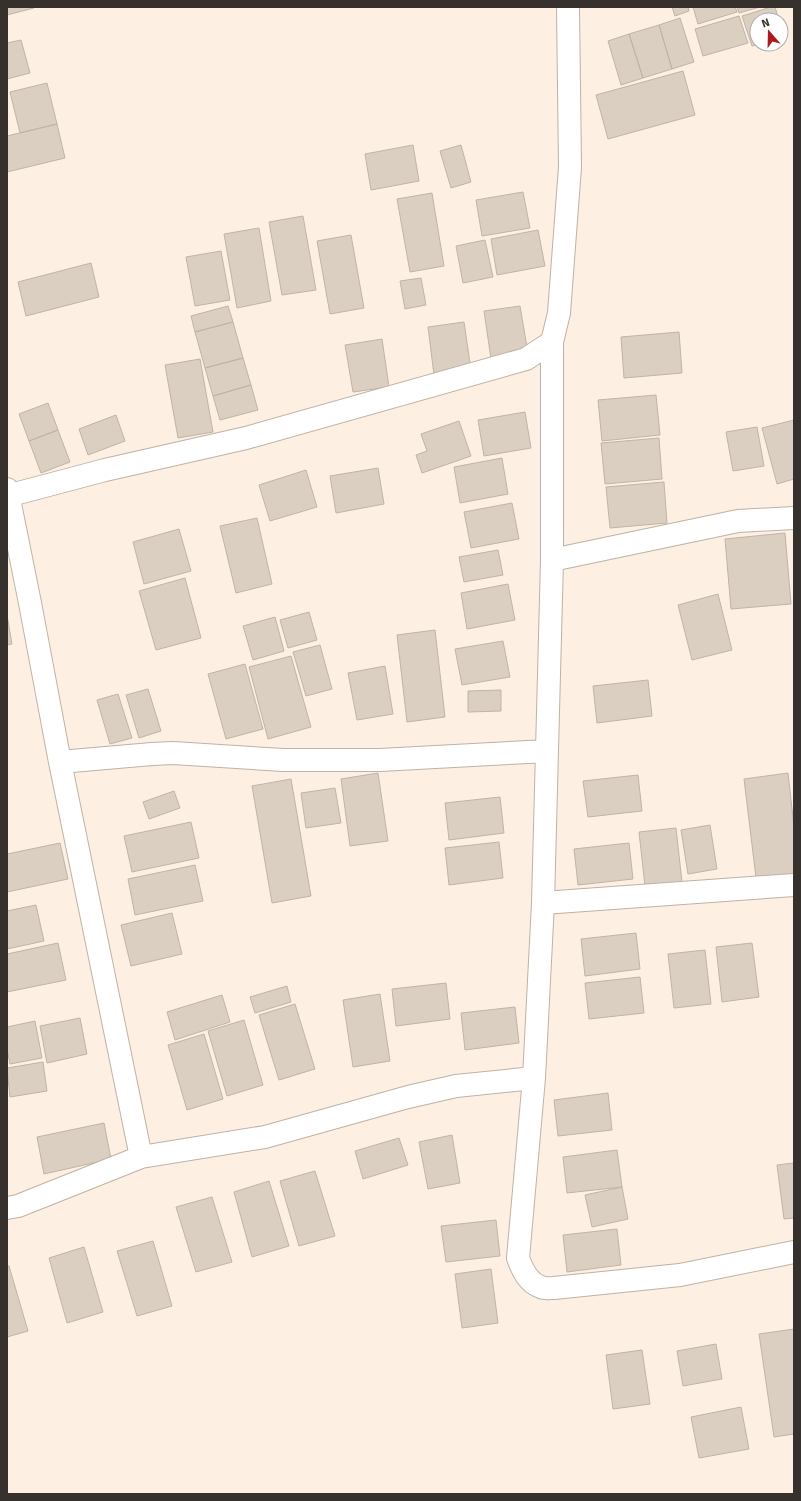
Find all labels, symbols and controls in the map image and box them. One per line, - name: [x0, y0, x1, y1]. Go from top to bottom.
- north arrow: [749, 12, 789, 52]
- text: N: [760, 16, 772, 30]

